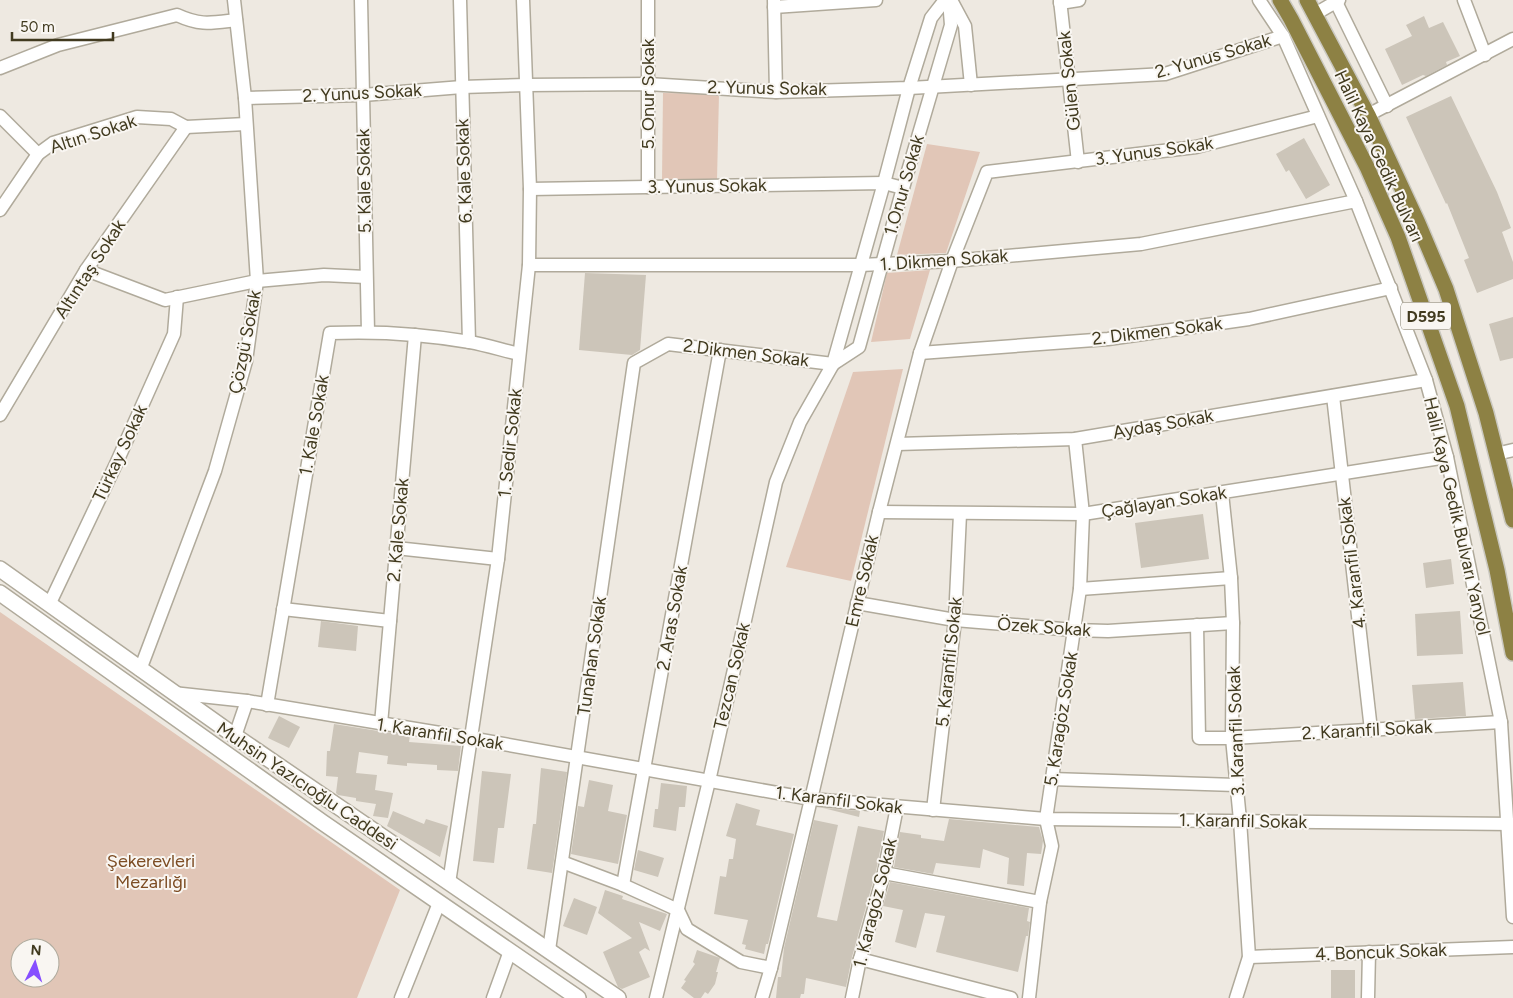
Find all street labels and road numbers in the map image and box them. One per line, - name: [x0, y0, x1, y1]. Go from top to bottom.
- street label: 2. Yunus Sokak: [1153, 29, 1274, 83]
- street label: Gülen Sokak: [1053, 30, 1085, 132]
- street label: 5. Onur Sokak: [637, 38, 659, 150]
- street label: Halil Kaya Gedik Bulvarı: [1330, 67, 1428, 245]
- street label: 2. Yunus Sokak: [707, 76, 827, 100]
- street label: 2. Yunus Sokak: [302, 79, 423, 107]
- street label: Altın Sokak: [47, 110, 139, 158]
- street label: 6. Kale Sokak: [451, 118, 477, 224]
- street label: 5. Kale Sokak: [352, 128, 376, 234]
- street label: 1.Onur Sokak: [879, 132, 929, 238]
- street label: 3. Yunus Sokak: [1093, 132, 1215, 170]
- street label: 3. Yunus Sokak: [647, 174, 767, 198]
- street label: Altıntaş Sokak: [50, 215, 130, 323]
- street label: 1. Dikmen Sokak: [879, 245, 1009, 275]
- street label: Çözgü Sokak: [224, 288, 266, 396]
- road number: D595: [1401, 302, 1451, 330]
- street label: 2. Dikmen Sokak: [1091, 312, 1224, 350]
- street label: 2.Dikmen Sokak: [682, 334, 810, 372]
- street label: 1. Kale Sokak: [294, 373, 334, 477]
- street label: 1. Sedir Sokak: [493, 387, 527, 499]
- street label: Halil Kaya Gedik Bulvarı Yanyol: [1419, 395, 1495, 637]
- street label: Türkay Sokak: [88, 401, 152, 505]
- street label: Aydaş Sokak: [1111, 404, 1215, 444]
- street label: 2. Kale Sokak: [382, 477, 414, 583]
- street label: Çağlayan Sokak: [1100, 481, 1229, 523]
- street label: 4. Karanfil Sokak: [1333, 496, 1371, 630]
- street label: Emre Sokak: [841, 532, 883, 629]
- street label: 2. Aras Sokak: [652, 563, 692, 672]
- street label: Tunahan Sokak: [573, 595, 611, 717]
- street label: 5. Karanfil Sokak: [931, 595, 967, 728]
- street label: Özek Sokak: [996, 613, 1092, 641]
- street label: Tezcan Sokak: [709, 620, 755, 732]
- street label: 5. Karagöz Sokak: [1039, 650, 1083, 788]
- street label: 3. Karanfil Sokak: [1223, 665, 1249, 797]
- street label: 1. Karanfil Sokak: [375, 713, 505, 755]
- street label: 2. Karanfil Sokak: [1301, 716, 1433, 744]
- street label: Muhsin Yazıcıoğlu Caddesi: [212, 717, 402, 855]
- street label: 1. Karanfil Sokak: [774, 781, 904, 819]
- street label: 1. Karanfil Sokak: [1179, 809, 1307, 833]
- street label: 1. Karagöz Sokak: [848, 835, 902, 970]
- street label: 4. Boncuk Sokak: [1315, 939, 1447, 965]

